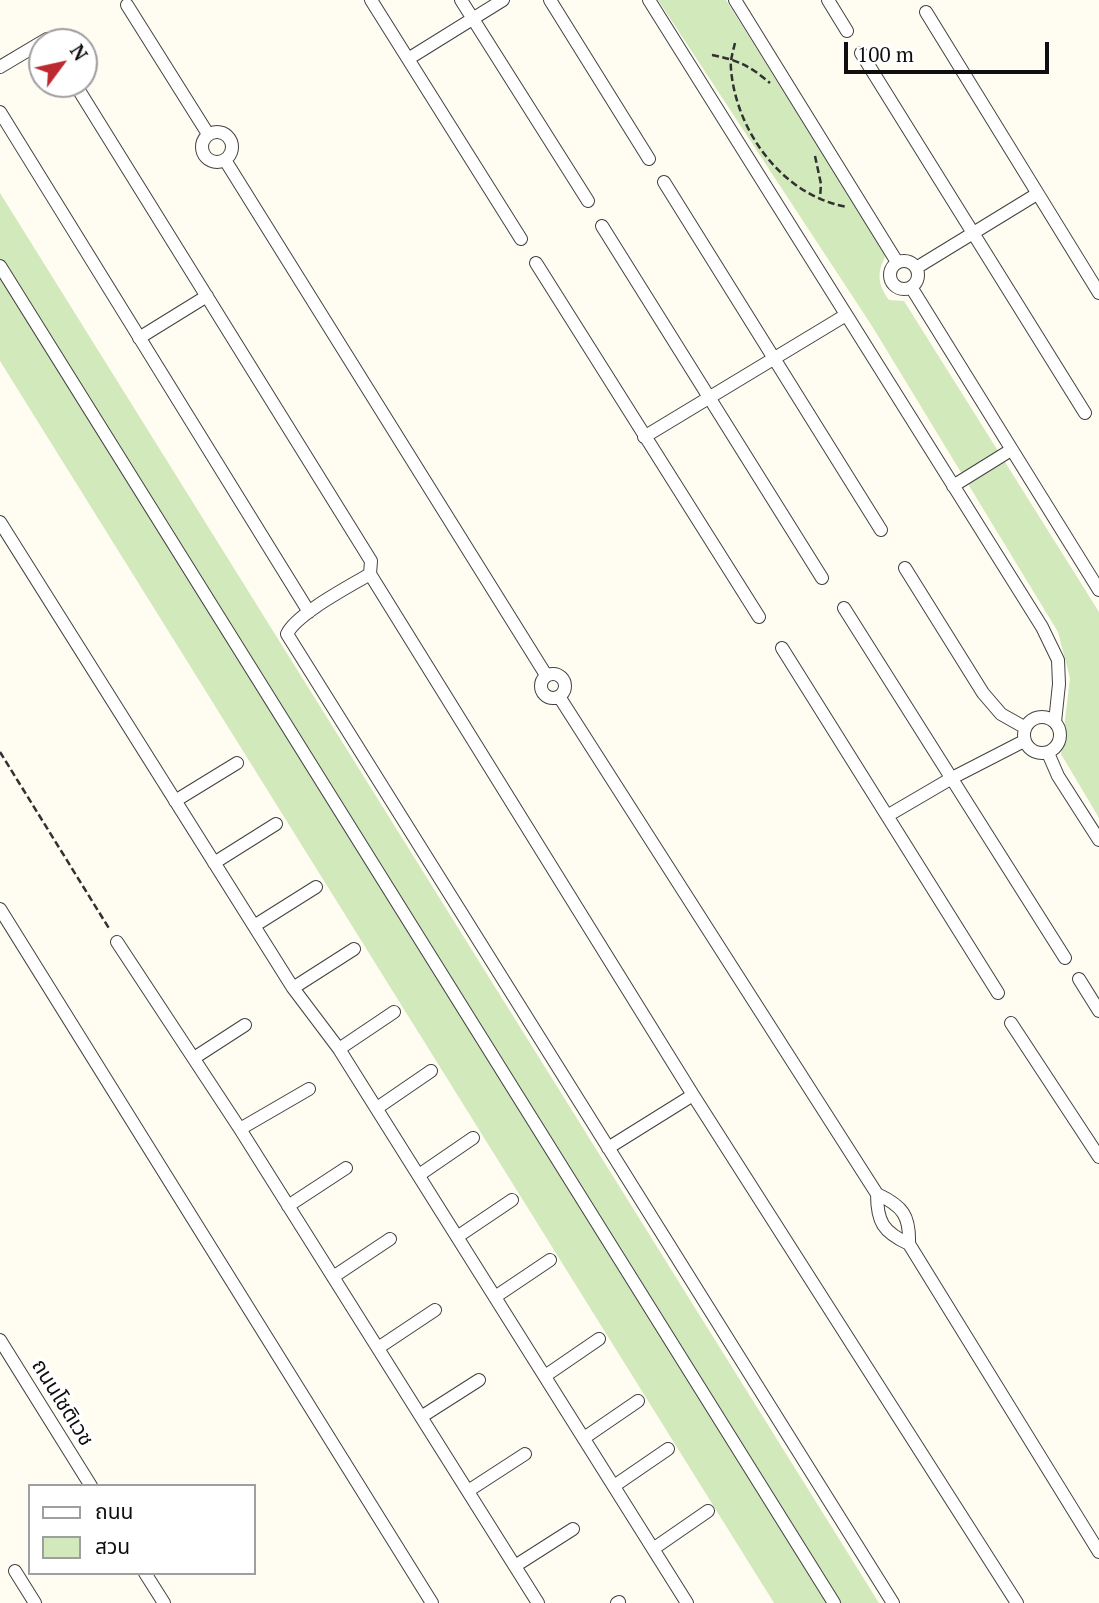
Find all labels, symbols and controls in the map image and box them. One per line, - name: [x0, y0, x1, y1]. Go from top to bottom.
- north arrow: [28, 28, 98, 98]
- scale bar: [847, 28, 1052, 72]
- text: N: [65, 40, 94, 65]
- text: 100 m: [857, 40, 914, 68]
- street label: ถนนโชติเวช: [26, 1355, 98, 1451]
- legend: [28, 1484, 256, 1575]
- text: ถนน: [95, 1497, 133, 1525]
- text: สวน: [95, 1532, 130, 1560]

